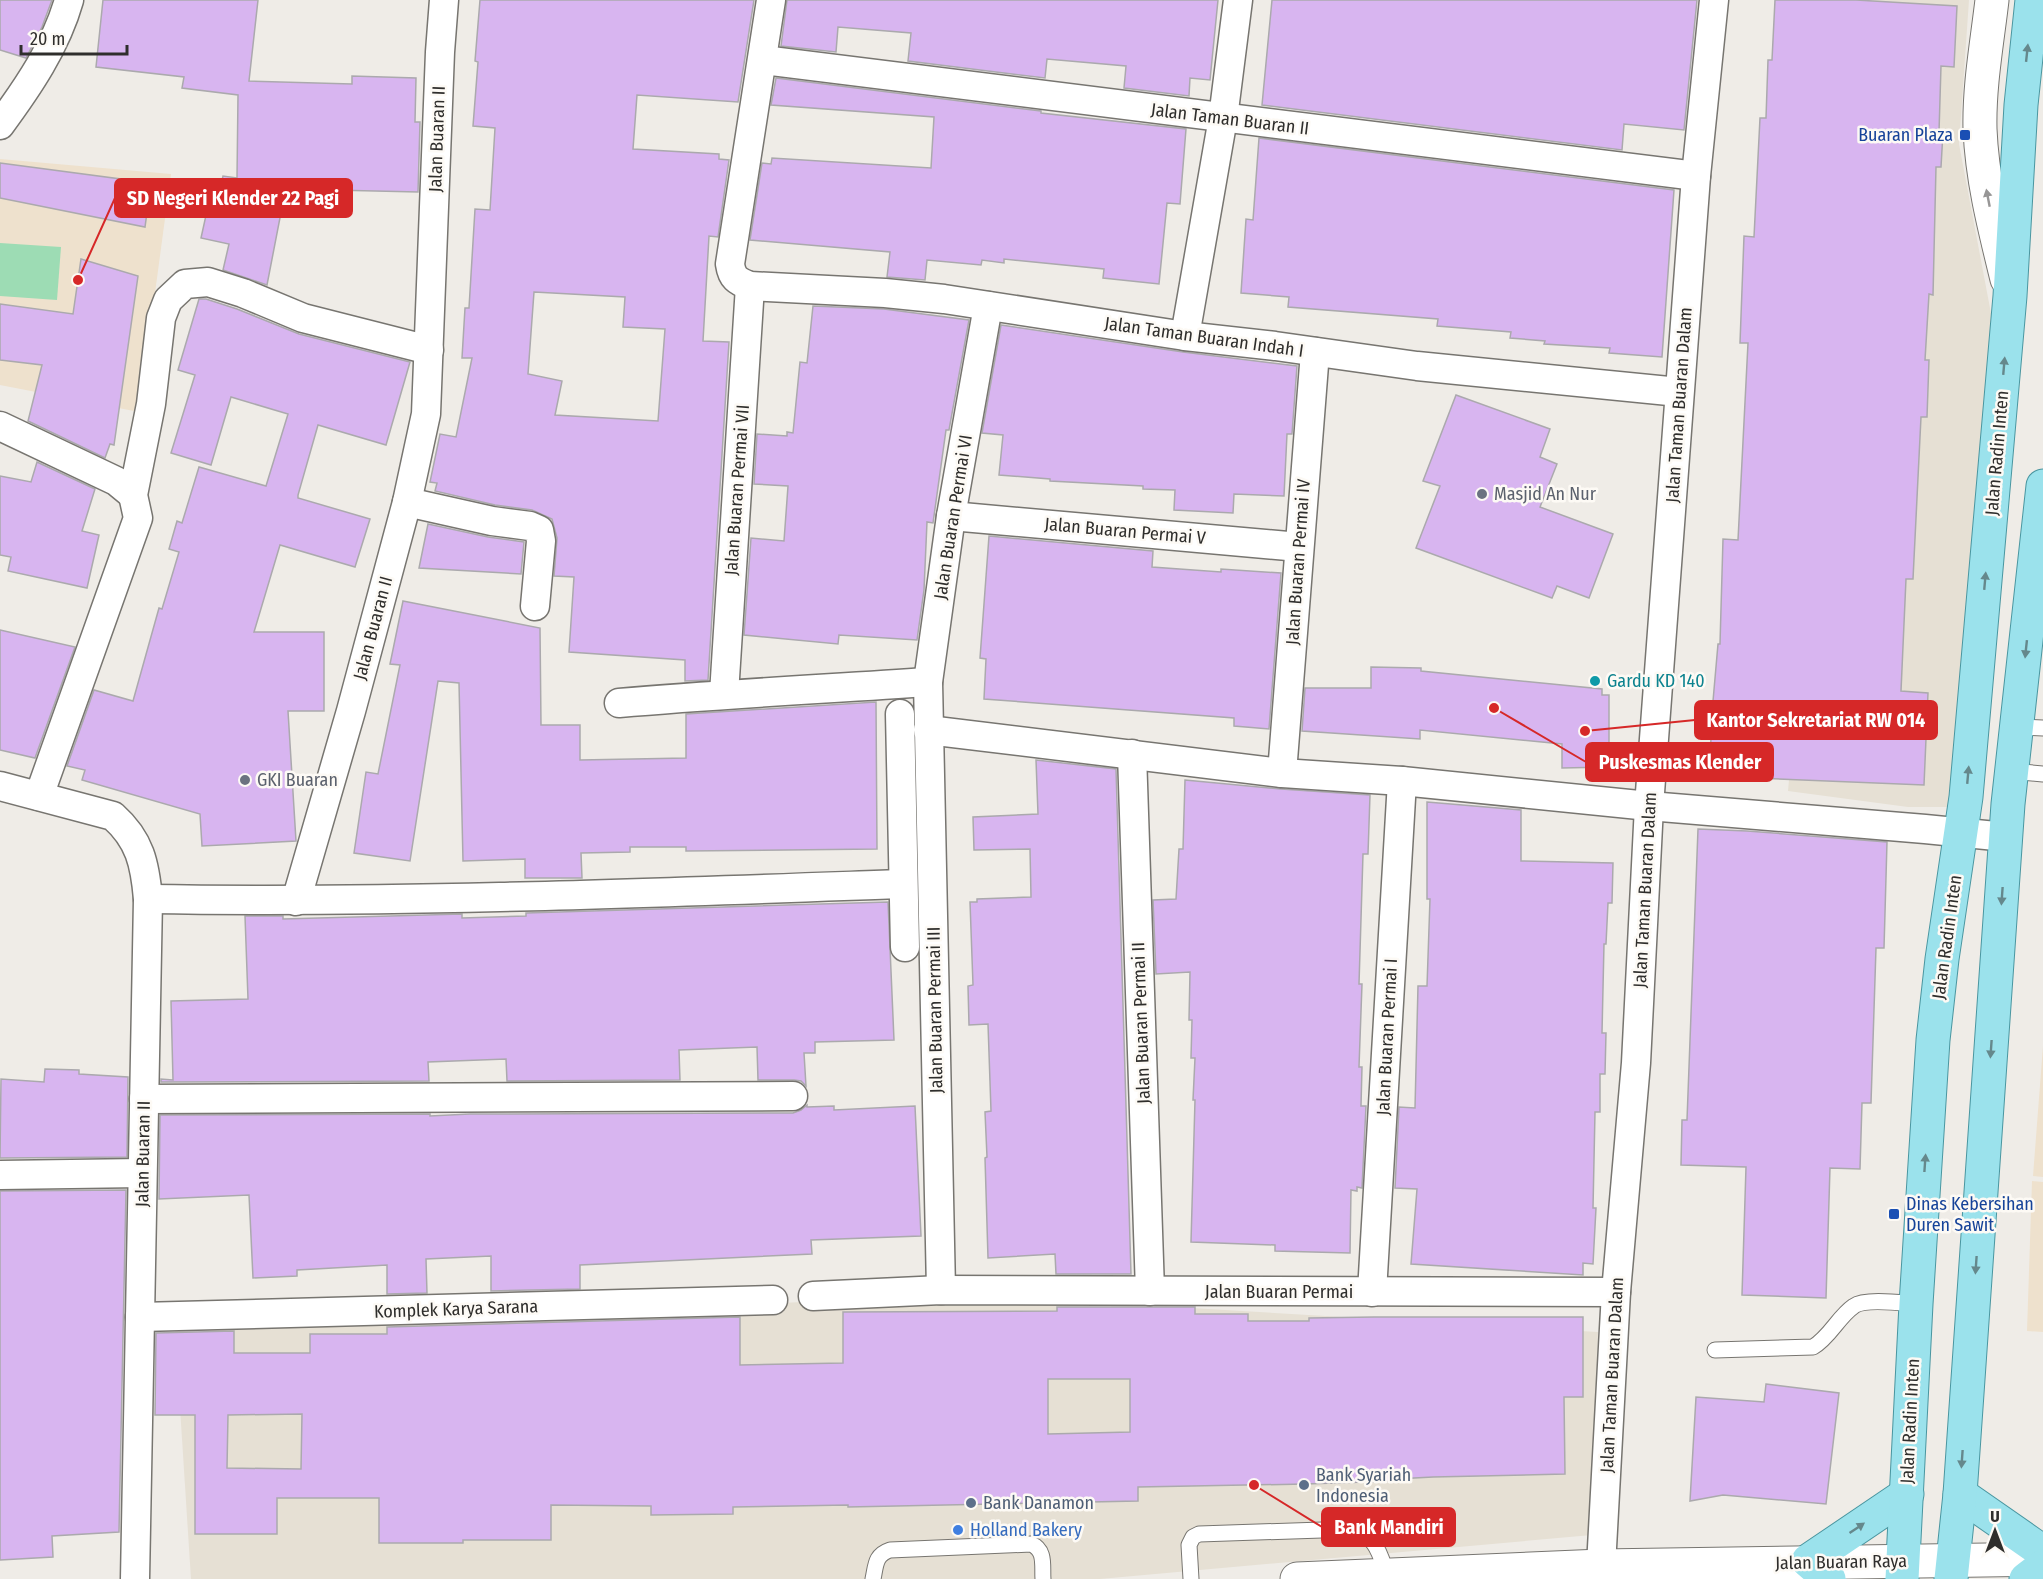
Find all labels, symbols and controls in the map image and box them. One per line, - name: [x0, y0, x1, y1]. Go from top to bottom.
- scale bar: [21, 18, 128, 56]
- text: 20 m: [30, 28, 65, 50]
- one-way arrow: [2022, 43, 2032, 62]
- street label: Jalan Buaran II: [424, 85, 450, 193]
- street label: Jalan Taman Buaran II: [1150, 98, 1310, 140]
- place label: Buaran Plaza: [1858, 124, 1953, 146]
- marker: Buaran Plaza: [1958, 128, 1972, 142]
- callout: SD Negeri Klender 22 Pagi: [115, 179, 352, 217]
- text: SD Negeri Klender 22 Pagi: [127, 186, 339, 210]
- one-way arrow: [1983, 188, 1992, 207]
- street label: Jalan Taman Buaran Dalam: [1661, 306, 1697, 504]
- street label: Jalan Taman Buaran Indah I: [1103, 312, 1305, 362]
- one-way arrow: [1999, 356, 2009, 375]
- street label: Jalan Radin Inten: [1981, 390, 2013, 516]
- street label: Jalan Buaran Permai VII: [720, 404, 754, 576]
- street label: Jalan Buaran Permai VI: [929, 433, 977, 601]
- street label: Jalan Buaran Permai IV: [1281, 477, 1315, 646]
- place label: Masjid An Nur: [1494, 483, 1597, 505]
- marker: Masjid An Nur: [1475, 487, 1489, 501]
- street label: Jalan Buaran Permai V: [1043, 513, 1207, 549]
- one-way arrow: [1980, 571, 1990, 590]
- street label: Jalan Buaran II: [349, 574, 397, 682]
- one-way arrow: [2021, 639, 2031, 658]
- place label: Gardu KD 140: [1607, 670, 1705, 692]
- marker: Gardu KD 140: [1588, 674, 1602, 688]
- callout: Kantor Sekretariat RW 014: [1695, 701, 1937, 739]
- text: Kantor Sekretariat RW 014: [1707, 708, 1925, 732]
- callout: Puskesmas Klender: [1586, 743, 1773, 781]
- text: Puskesmas Klender: [1599, 750, 1762, 774]
- one-way arrow: [1963, 766, 1973, 785]
- place label: GKI Buaran: [257, 769, 338, 791]
- marker: GKI Buaran: [238, 773, 252, 787]
- street label: Jalan Taman Buaran Dalam: [1629, 792, 1661, 988]
- street label: Jalan Radin Inten: [1927, 873, 1967, 1001]
- one-way arrow: [1997, 886, 2007, 905]
- street label: Jalan Buaran Permai III: [923, 926, 947, 1094]
- street label: Jalan Buaran Permai II: [1127, 942, 1155, 1104]
- street label: Jalan Buaran Permai I: [1372, 958, 1402, 1116]
- one-way arrow: [1986, 1040, 1995, 1059]
- street label: Jalan Buaran II: [131, 1101, 155, 1207]
- one-way arrow: [1920, 1154, 1930, 1173]
- place label: Dinas Kebersihan Duren Sawit: [1906, 1193, 2034, 1236]
- marker: Dinas Kebersihan Duren Sawit: [1887, 1207, 1901, 1221]
- one-way arrow: [1971, 1255, 1980, 1274]
- street label: Jalan Taman Buaran Dalam: [1596, 1277, 1628, 1473]
- street label: Jalan Buaran Permai: [1205, 1281, 1353, 1303]
- street label: Komplek Karya Sarana: [374, 1295, 539, 1323]
- street label: Jalan Radin Inten: [1896, 1358, 1924, 1484]
- one-way arrow: [1957, 1450, 1967, 1469]
- place label: Bank Syariah Indonesia: [1316, 1464, 1411, 1507]
- marker: Bank Syariah Indonesia: [1297, 1478, 1311, 1492]
- place label: Bank Danamon: [983, 1492, 1094, 1514]
- marker: Bank Danamon: [964, 1496, 978, 1510]
- north arrow: [1965, 1501, 2025, 1561]
- text: U: [1990, 1507, 2000, 1526]
- callout: Bank Mandiri: [1322, 1508, 1455, 1546]
- text: Bank Mandiri: [1334, 1515, 1444, 1539]
- place label: Holland Bakery: [970, 1519, 1082, 1541]
- marker: Holland Bakery: [951, 1523, 965, 1537]
- one-way arrow: [1848, 1523, 1865, 1534]
- street label: Jalan Buaran Raya: [1775, 1550, 1907, 1574]

